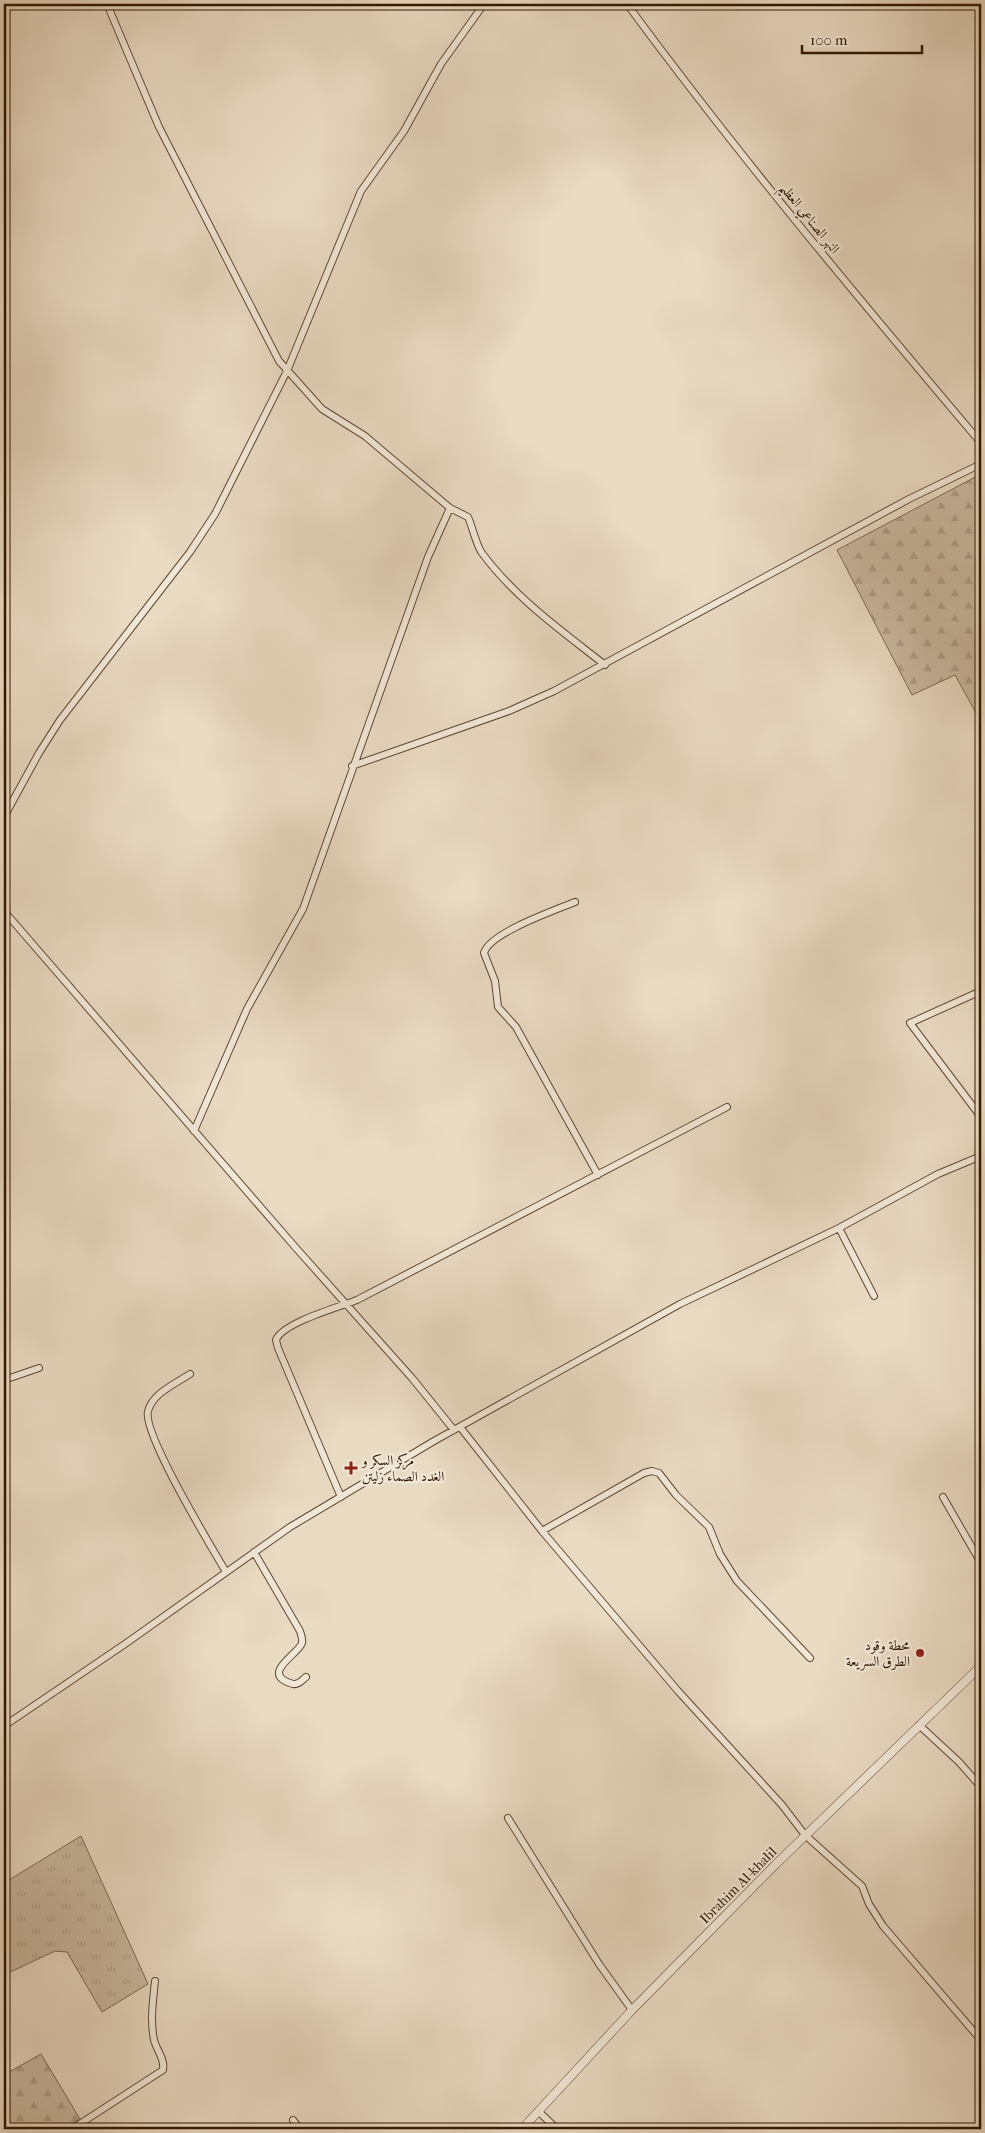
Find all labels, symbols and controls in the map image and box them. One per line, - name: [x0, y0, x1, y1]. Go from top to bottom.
- scale bar: [802, 22, 922, 54]
- text: 100 m: [810, 31, 848, 49]
- street label: النهر الصناعي العظيم: [772, 180, 843, 260]
- place label: مركز السكر و الغدد الصماء زليتن: [360, 1452, 444, 1485]
- marker: مركز السكر و الغدد الصماء زليتن: [344, 1461, 358, 1475]
- place label: محطة وقود الطرق السريعة: [846, 1637, 911, 1671]
- marker: محطة وقود الطرق السريعة: [914, 1647, 926, 1659]
- street label: Ibrahim Al-khalil: [696, 1843, 780, 1927]

